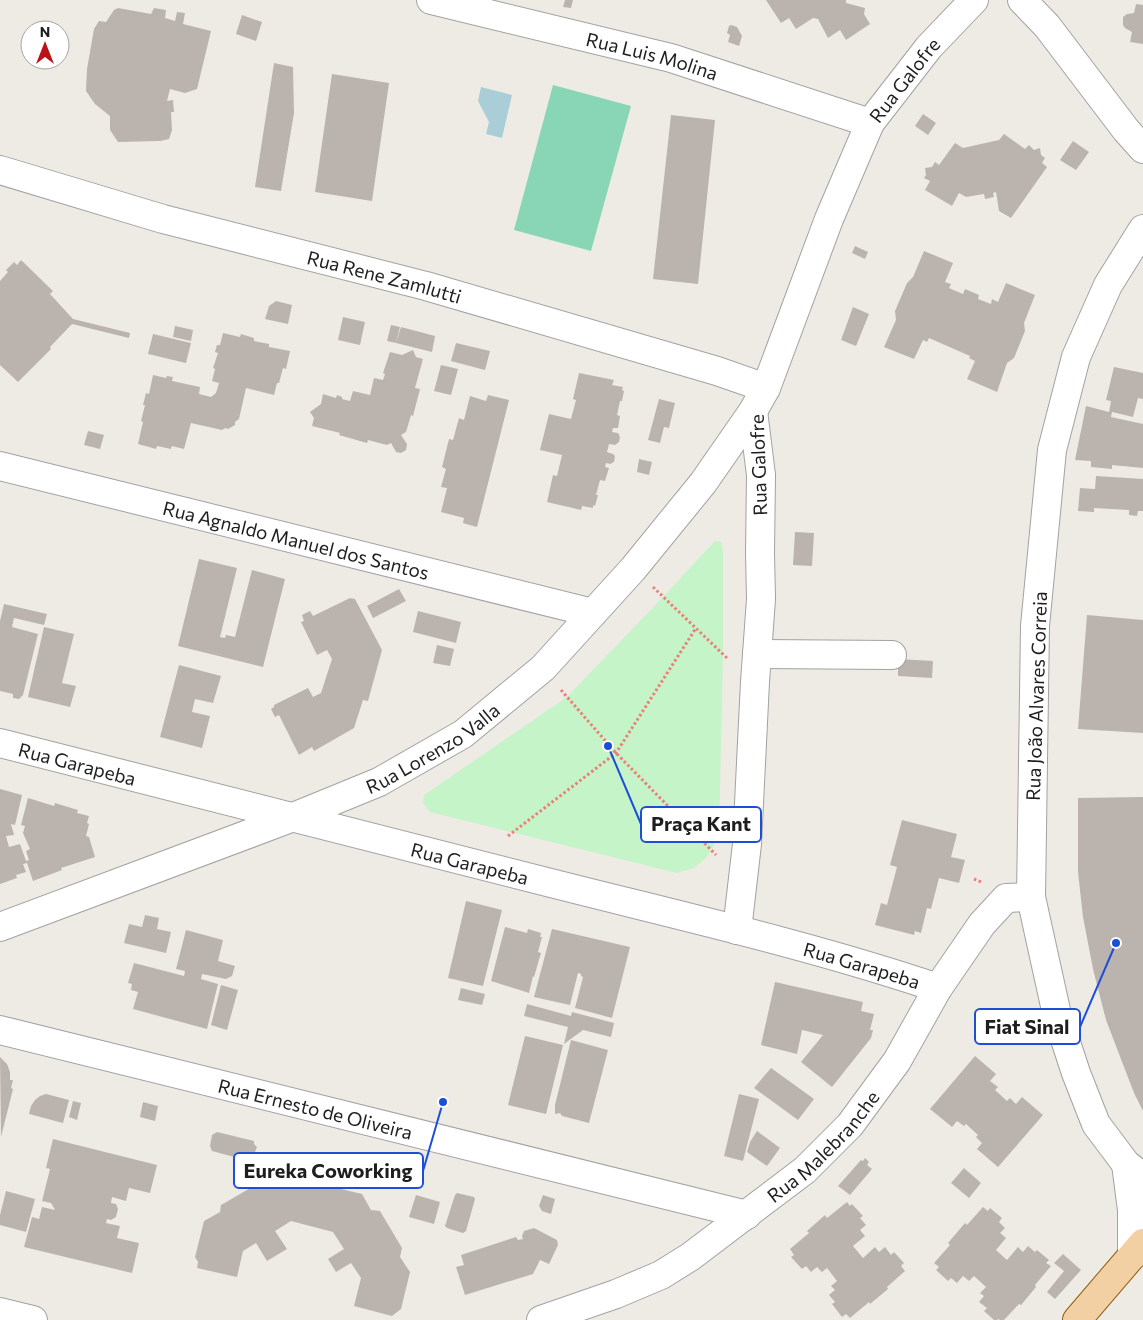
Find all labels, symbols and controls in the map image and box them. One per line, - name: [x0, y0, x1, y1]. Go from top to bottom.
- north arrow: [20, 20, 70, 70]
- text: N: [40, 23, 50, 40]
- street label: Rua Luis Molina: [584, 26, 721, 84]
- street label: Rua Galofre: [864, 32, 944, 127]
- street label: Rua Rene Zamlutti: [305, 245, 465, 307]
- street label: Rua Galofre: [745, 414, 771, 516]
- street label: Rua Agnaldo Manuel dos Santos: [161, 495, 431, 583]
- street label: Rua João Alvares Correia: [1021, 591, 1051, 801]
- street label: Rua Lorenzo Valla: [362, 698, 504, 798]
- street label: Rua Garapeba: [16, 737, 139, 789]
- callout: Praça Kant: [641, 807, 761, 842]
- text: Praça Kant: [651, 811, 751, 835]
- street label: Rua Garapeba: [409, 837, 531, 889]
- street label: Rua Garapeba: [801, 936, 923, 993]
- callout: Fiat Sinal: [975, 1009, 1080, 1044]
- text: Fiat Sinal: [984, 1014, 1070, 1038]
- street label: Rua Ernesto de Oliveira: [216, 1073, 415, 1143]
- street label: Rua Malebranche: [762, 1086, 883, 1206]
- callout: Eureka Coworking: [234, 1153, 423, 1188]
- text: Eureka Coworking: [244, 1158, 412, 1182]

